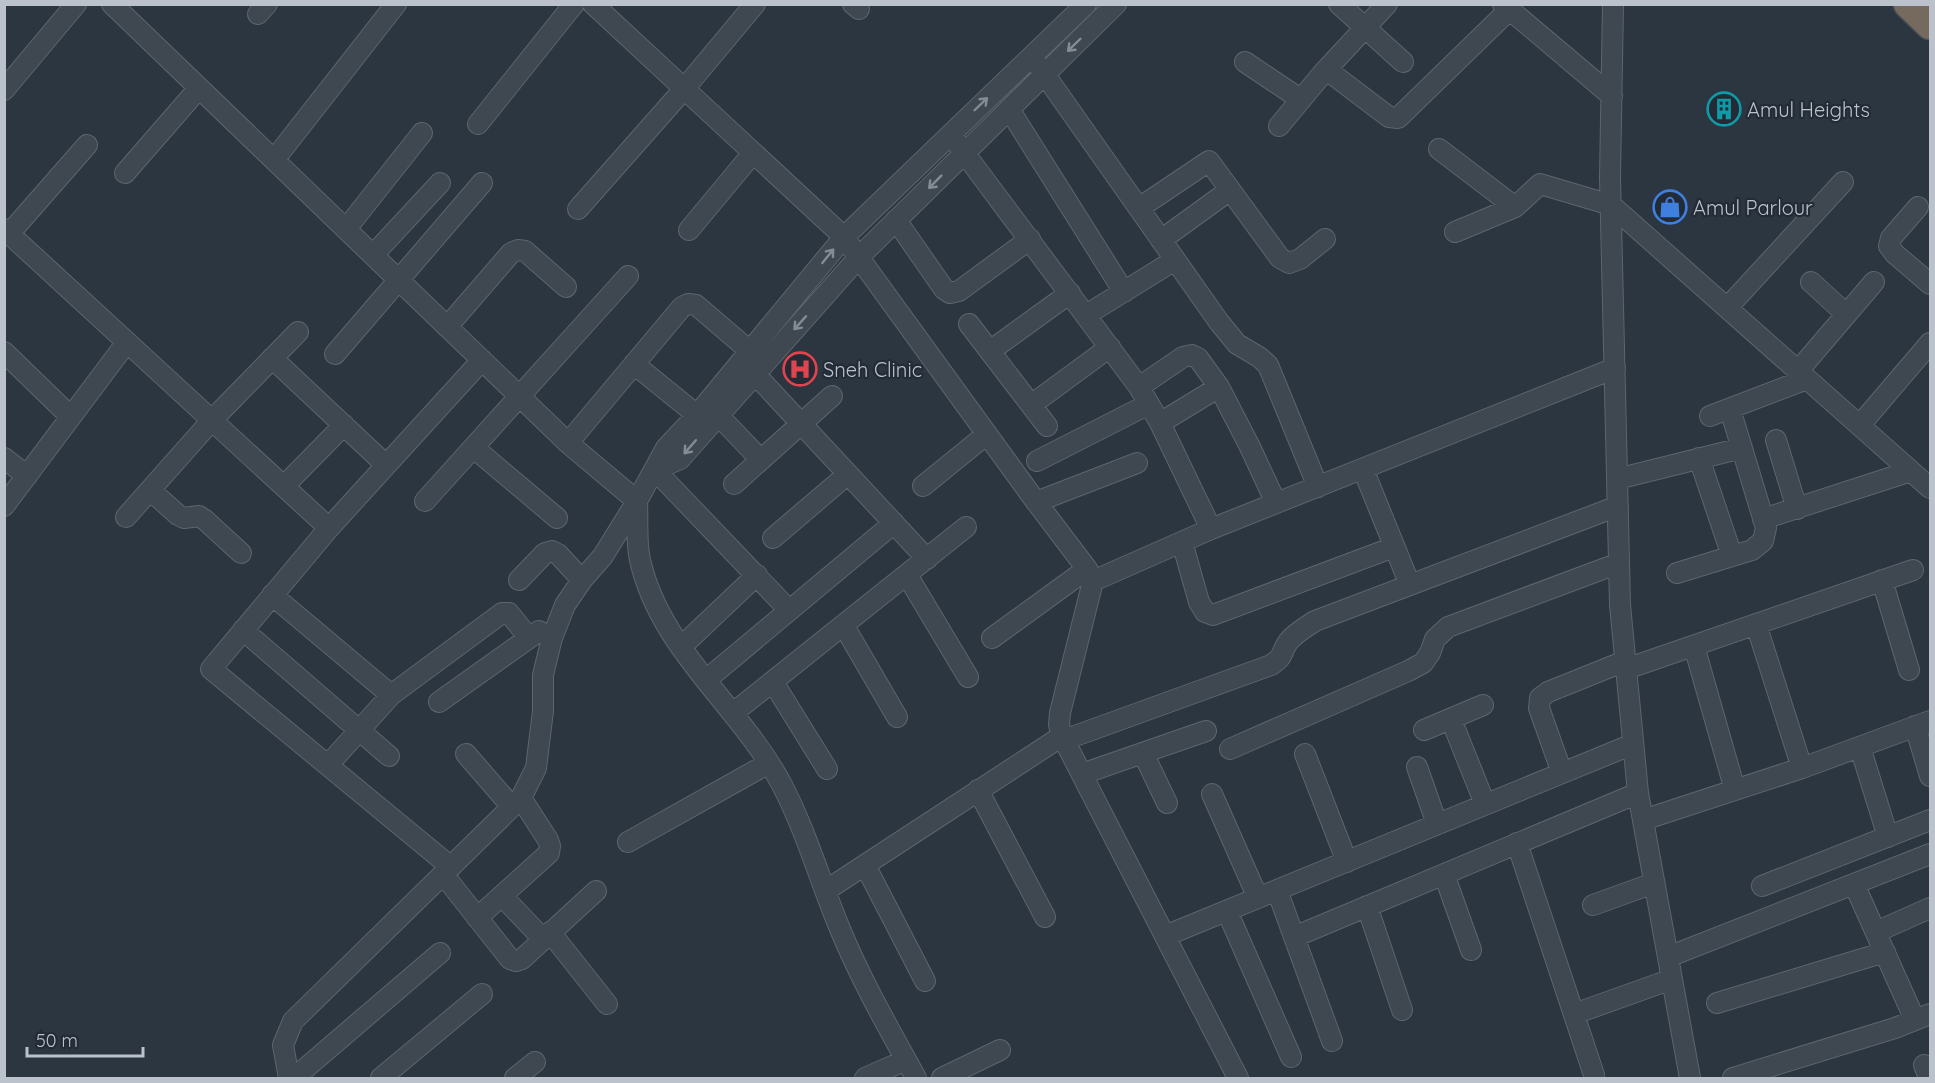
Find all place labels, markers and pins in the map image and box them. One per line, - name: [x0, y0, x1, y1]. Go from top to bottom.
- building icon: Amul Heights: [1706, 91, 1742, 127]
- place label: Amul Heights: [1747, 97, 1870, 122]
- shop icon: Amul Parlour: [1652, 189, 1688, 225]
- place label: Amul Parlour: [1693, 195, 1813, 220]
- hospital icon: Sneh Clinic: [782, 351, 818, 387]
- place label: Sneh Clinic: [823, 357, 922, 382]

